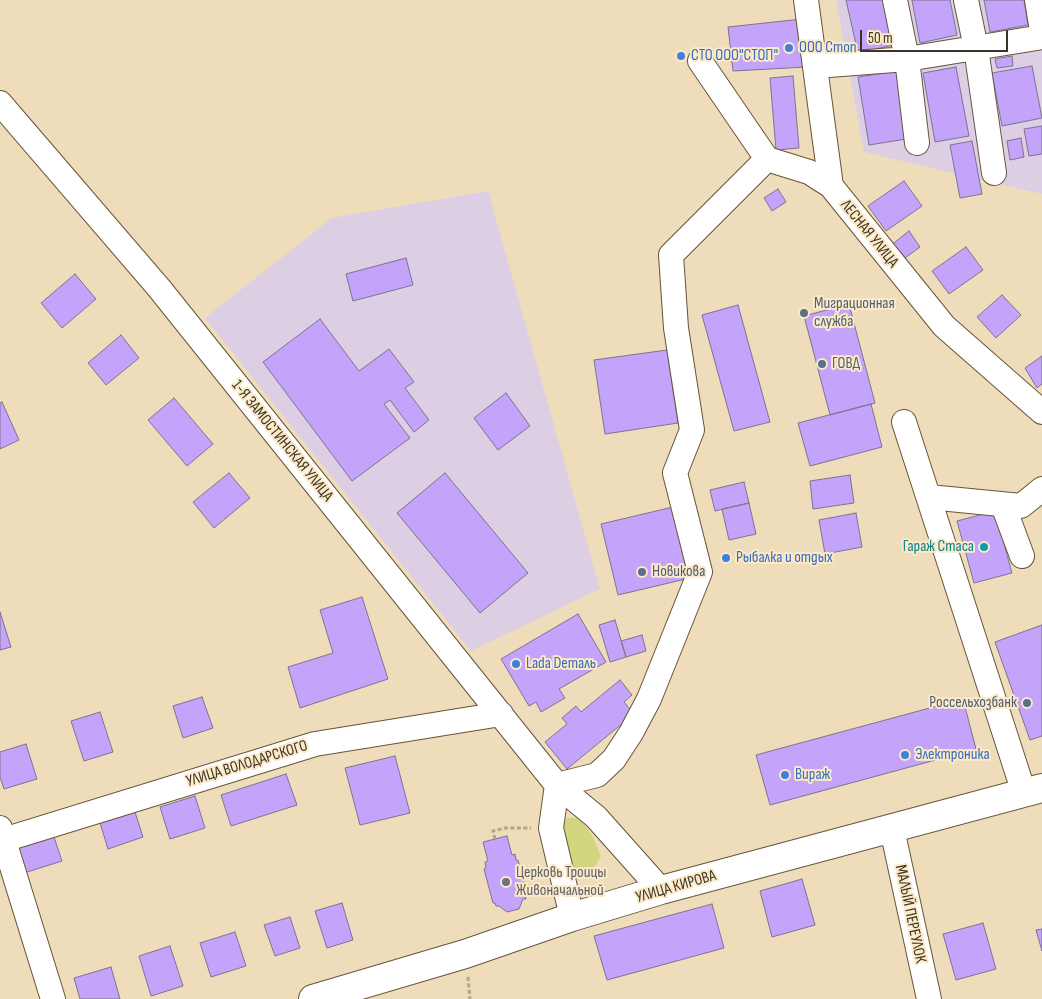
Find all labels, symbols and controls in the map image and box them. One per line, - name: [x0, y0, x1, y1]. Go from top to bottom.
- scale bar: [862, 20, 1010, 52]
- text: 50 m: [868, 29, 893, 48]
- place label: ООО Стоп: [799, 38, 857, 58]
- marker: ООО Стоп: [783, 42, 795, 54]
- place label: СТО ООО"СТОП": [691, 46, 778, 66]
- marker: СТО ООО"СТОП": [675, 50, 687, 62]
- street label: ЛЕСНАЯ УЛИЦА: [836, 196, 902, 272]
- place label: Миграционная служба: [814, 294, 895, 332]
- marker: Миграционная служба: [798, 307, 810, 319]
- place label: ГОВД: [832, 354, 860, 374]
- marker: ГОВД: [816, 358, 828, 370]
- street label: 1-Я ЗАМОСТИНСКАЯ УЛИЦА: [227, 376, 337, 506]
- place label: Гараж Стаса: [903, 537, 974, 557]
- marker: Гараж Стаса: [978, 541, 990, 553]
- place label: Рыбалка и отдых: [736, 548, 833, 568]
- marker: Рыбалка и отдых: [720, 552, 732, 564]
- place label: Новикова: [652, 562, 705, 582]
- marker: Новикова: [636, 566, 648, 578]
- place label: Lada Dеталь: [526, 654, 596, 674]
- marker: Lada Dеталь: [510, 658, 522, 670]
- place label: Россельхозбанк: [929, 693, 1017, 713]
- marker: Россельхозбанк: [1021, 697, 1033, 709]
- street label: УЛИЦА ВОЛОДАРСКОГО: [184, 736, 310, 792]
- place label: Электроника: [915, 745, 990, 765]
- marker: Электроника: [899, 749, 911, 761]
- place label: Вираж: [795, 765, 830, 785]
- marker: Вираж: [779, 769, 791, 781]
- place label: Церковь Троицы Живоначальной: [516, 863, 606, 901]
- street label: МАЛЫЙ ПЕРЕУЛОК: [890, 863, 930, 965]
- street label: УЛИЦА КИРОВА: [634, 866, 718, 908]
- marker: Церковь Троицы Живоначальной: [500, 876, 512, 888]

